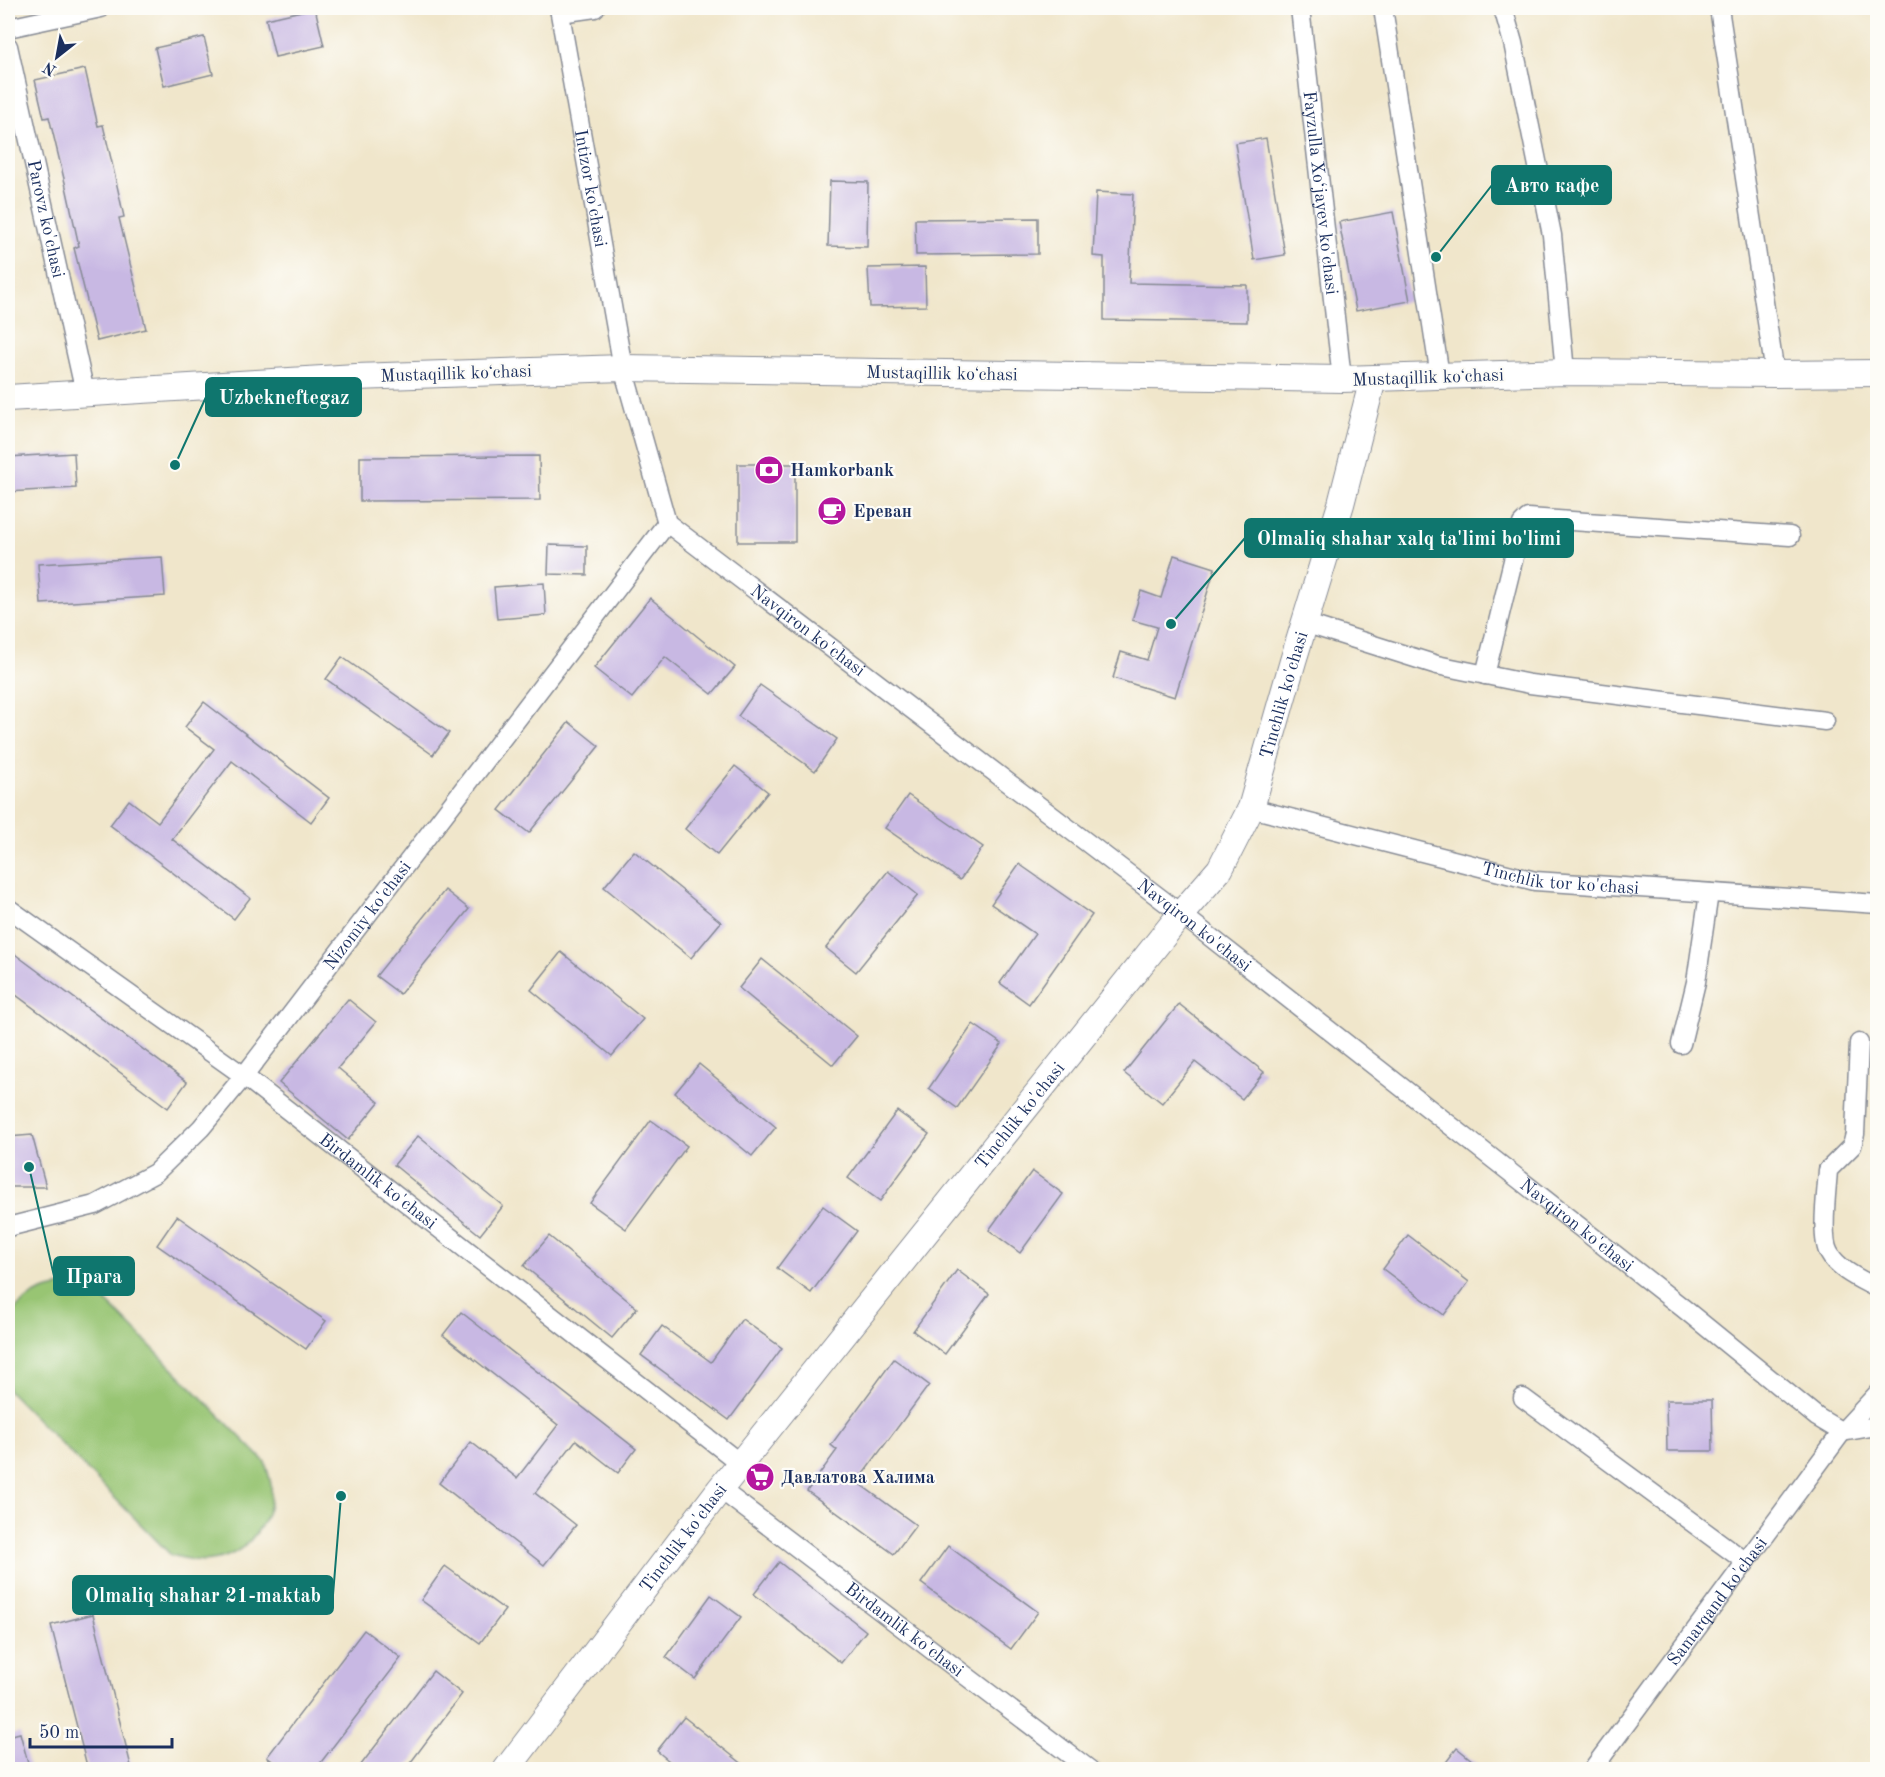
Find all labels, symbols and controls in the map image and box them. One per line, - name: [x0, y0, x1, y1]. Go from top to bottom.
- north arrow: [27, 27, 87, 87]
- text: N: [40, 58, 60, 78]
- street label: Fayzulla Xo‘jayev ko'chasi: [1299, 90, 1340, 296]
- street label: Intizor ko'chasi: [571, 128, 609, 249]
- street label: Parovz ko'chasi: [24, 158, 67, 280]
- callout: Авто кафе: [1492, 166, 1611, 204]
- text: Авто кафе: [1505, 177, 1599, 197]
- street label: Mustaqillik koʻchasi: [380, 362, 532, 386]
- street label: Mustaqillik koʻchasi: [866, 364, 1018, 384]
- street label: Mustaqillik koʻchasi: [1352, 366, 1504, 390]
- callout: Uzbekneftegaz: [206, 378, 361, 416]
- text: Uzbekneftegaz: [219, 389, 350, 409]
- bank icon: Hamkorbank: [753, 454, 785, 486]
- place label: Hamkorbank: [790, 462, 894, 480]
- cafe icon: Ереван: [816, 495, 848, 527]
- place label: Ереван: [853, 503, 912, 521]
- callout: Olmaliq shahar xalq ta'limi bo'limi: [1245, 519, 1573, 557]
- text: Olmaliq shahar xalq ta'limi bo'limi: [1257, 530, 1561, 550]
- street label: Navqiron ko'chasi: [747, 582, 868, 680]
- street label: Tinchlik ko'chasi: [1258, 629, 1312, 761]
- street label: Nizomiy ko'chasi: [321, 858, 415, 973]
- street label: Tinchlik tor ko'chasi: [1480, 860, 1640, 898]
- street label: Navqiron ko'chasi: [1134, 876, 1254, 976]
- street label: Tinchlik ko'chasi: [972, 1059, 1068, 1173]
- street label: Birdamlik ko'chasi: [316, 1130, 440, 1233]
- street label: Navqiron ko'chasi: [1516, 1176, 1637, 1276]
- callout: Прага: [54, 1257, 134, 1295]
- text: Прага: [66, 1268, 122, 1288]
- supermarket icon: Давлатова Халима: [744, 1461, 776, 1493]
- place label: Давлатова Халима: [781, 1469, 935, 1487]
- street label: Tinchlik ko'chasi: [637, 1480, 731, 1596]
- street label: Samarqand ko'chasi: [1664, 1534, 1771, 1669]
- callout: Olmaliq shahar 21-maktab: [73, 1576, 333, 1614]
- street label: Birdamlik ko'chasi: [842, 1580, 967, 1681]
- text: Olmaliq shahar 21-maktab: [85, 1587, 321, 1607]
- scale bar: [30, 1711, 172, 1749]
- text: 50 m: [39, 1724, 79, 1742]

